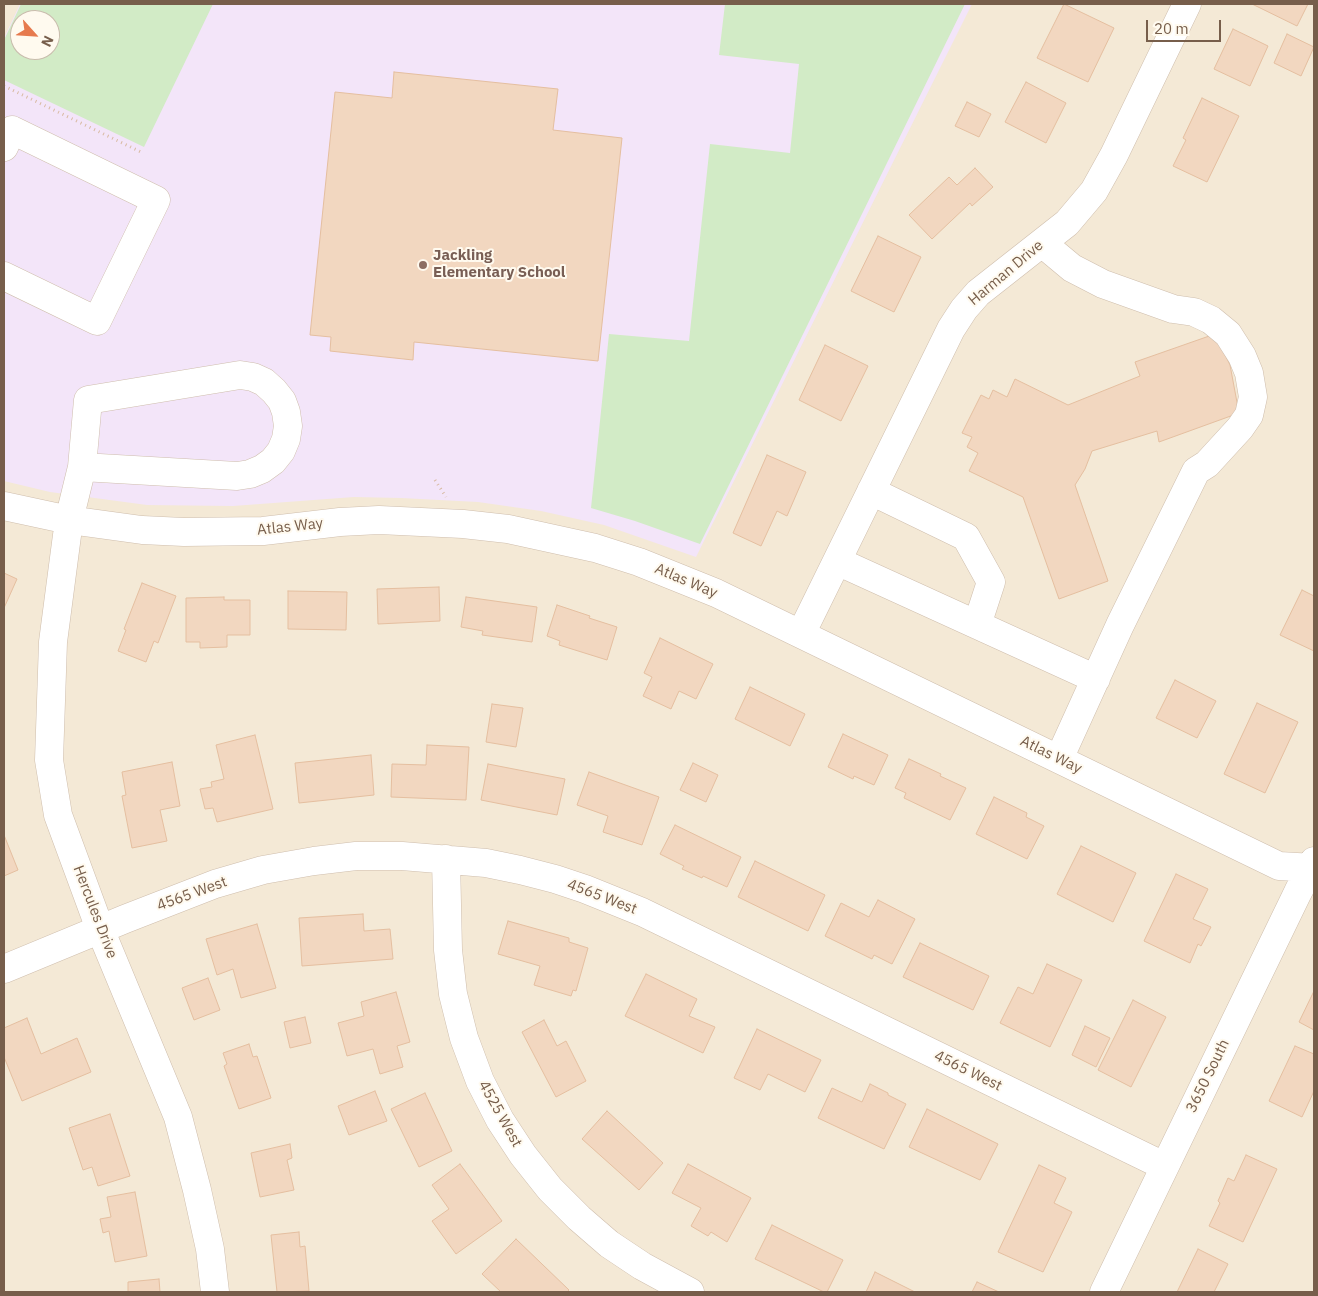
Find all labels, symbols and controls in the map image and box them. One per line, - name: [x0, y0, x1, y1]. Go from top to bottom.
- north arrow: [10, 10, 60, 60]
- scale bar: [1148, 10, 1223, 42]
- text: 20 m: [1154, 19, 1189, 38]
- text: N: [37, 33, 58, 50]
- street label: Harman Drive: [965, 237, 1047, 309]
- place label: Jackling Elementary School: [433, 247, 565, 282]
- marker: Jackling Elementary School: [417, 259, 429, 271]
- street label: Atlas Way: [256, 515, 324, 539]
- street label: Atlas Way: [652, 560, 720, 602]
- street label: Atlas Way: [1017, 732, 1085, 778]
- street label: Hercules Drive: [69, 863, 121, 961]
- street label: 4565 West: [154, 873, 230, 915]
- street label: 4565 West: [565, 875, 639, 919]
- street label: 3650 South: [1183, 1037, 1233, 1115]
- street label: 4565 West: [931, 1047, 1005, 1095]
- street label: 4525 West: [474, 1078, 526, 1150]

